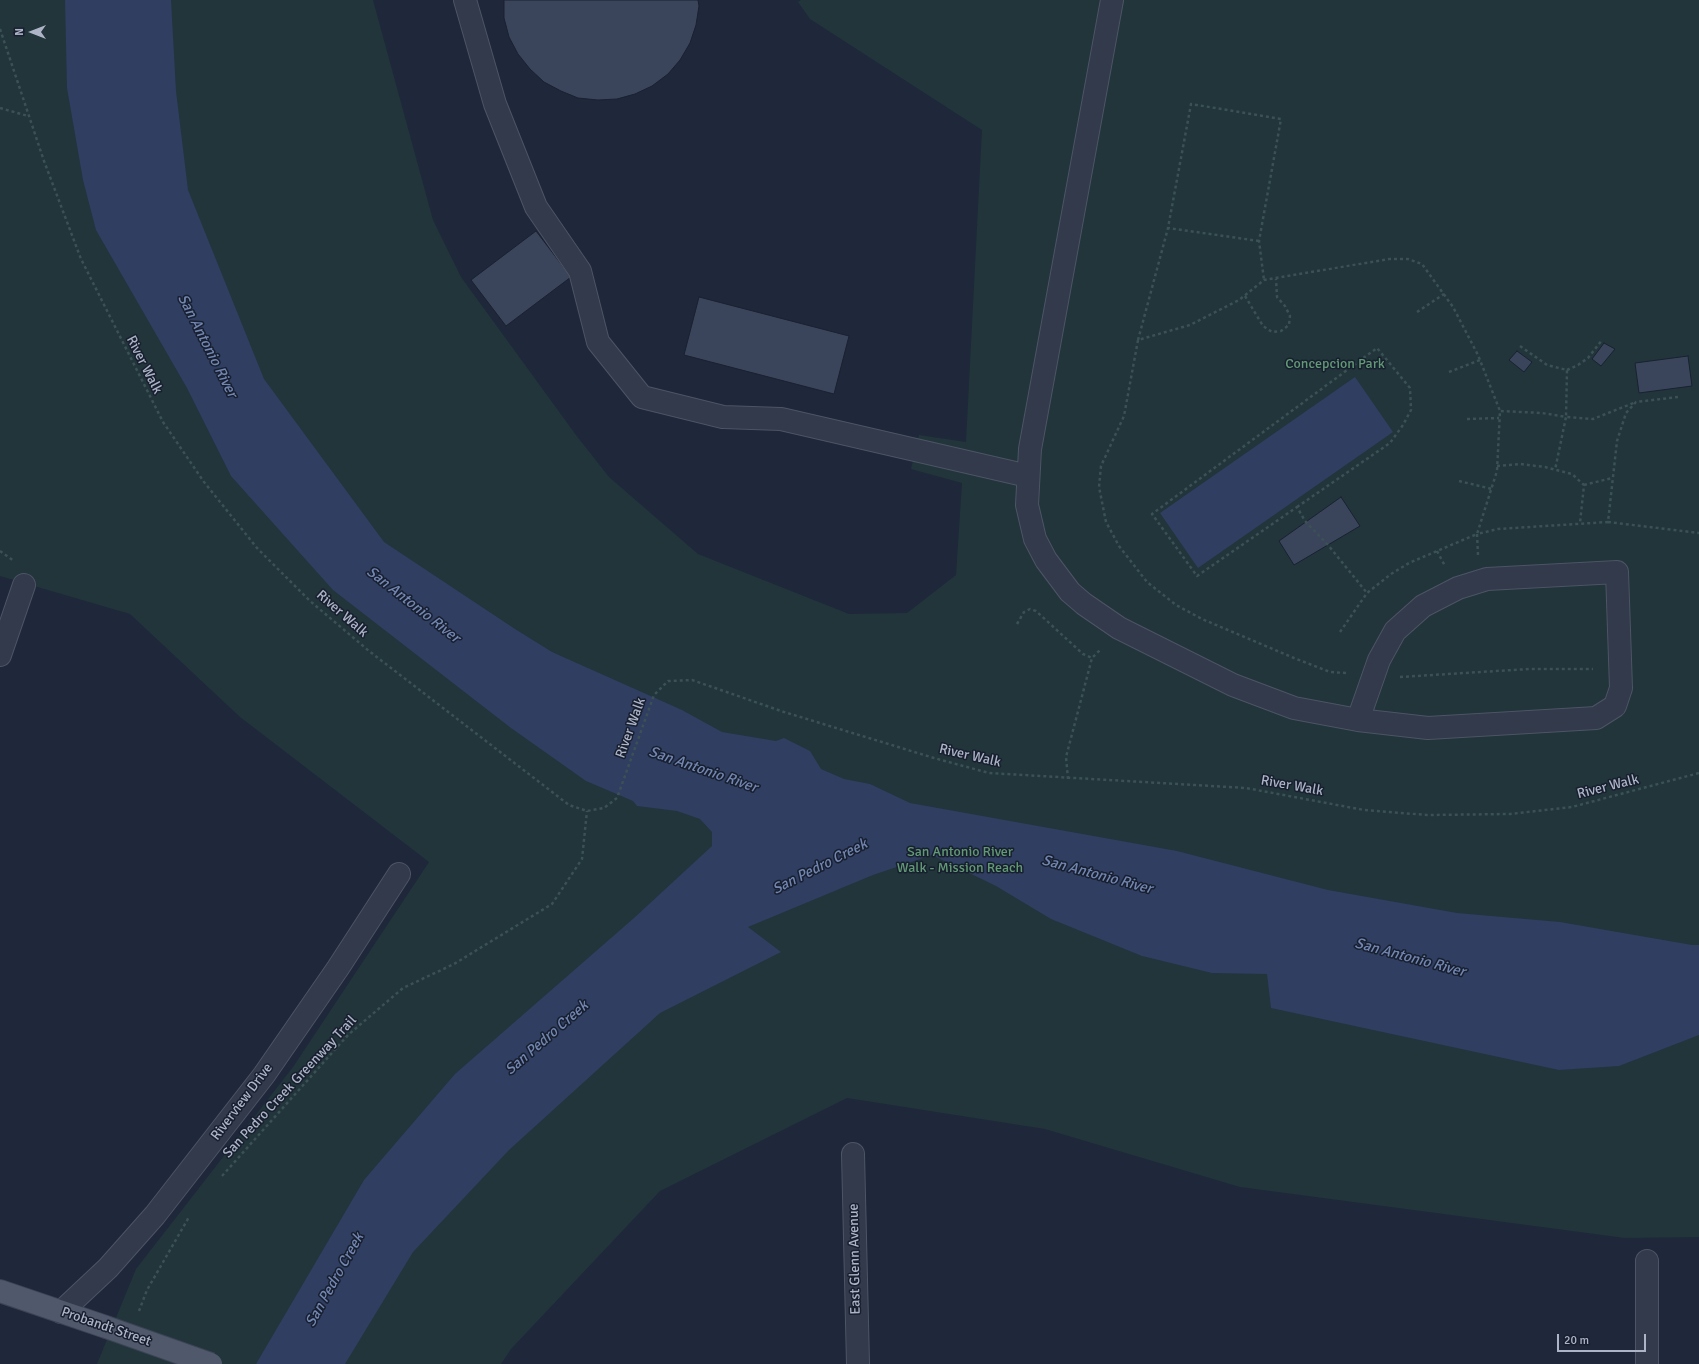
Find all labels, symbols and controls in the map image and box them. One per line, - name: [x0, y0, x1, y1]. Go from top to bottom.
- north arrow: [12, 12, 52, 52]
- text: N: [13, 28, 26, 36]
- water label: San Antonio River: [173, 291, 241, 401]
- street label: River Walk: [122, 333, 166, 397]
- park label: Concepcion Park: [1285, 356, 1385, 372]
- water label: San Antonio River: [363, 563, 463, 647]
- street label: River Walk: [313, 587, 371, 641]
- street label: River Walk: [612, 695, 650, 761]
- street label: River Walk: [937, 741, 1003, 771]
- water label: San Antonio River: [646, 743, 760, 797]
- street label: River Walk: [1575, 771, 1641, 803]
- street label: River Walk: [1259, 772, 1325, 800]
- water label: San Pedro Creek: [770, 835, 870, 899]
- park label: San Antonio River Walk - Mission Reach: [897, 844, 1023, 876]
- water label: San Antonio River: [1040, 852, 1154, 898]
- water label: San Antonio River: [1353, 935, 1467, 981]
- water label: San Pedro Creek: [502, 997, 592, 1079]
- street label: San Pedro Creek Greenway Trail: [220, 1012, 360, 1162]
- street label: Riverview Drive: [208, 1060, 276, 1144]
- street label: East Glenn Avenue: [846, 1203, 864, 1315]
- water label: San Pedro Creek: [302, 1230, 368, 1330]
- street label: Probandt Street: [59, 1304, 153, 1350]
- scale bar: [1559, 1326, 1648, 1352]
- text: 20 m: [1564, 1333, 1589, 1348]

